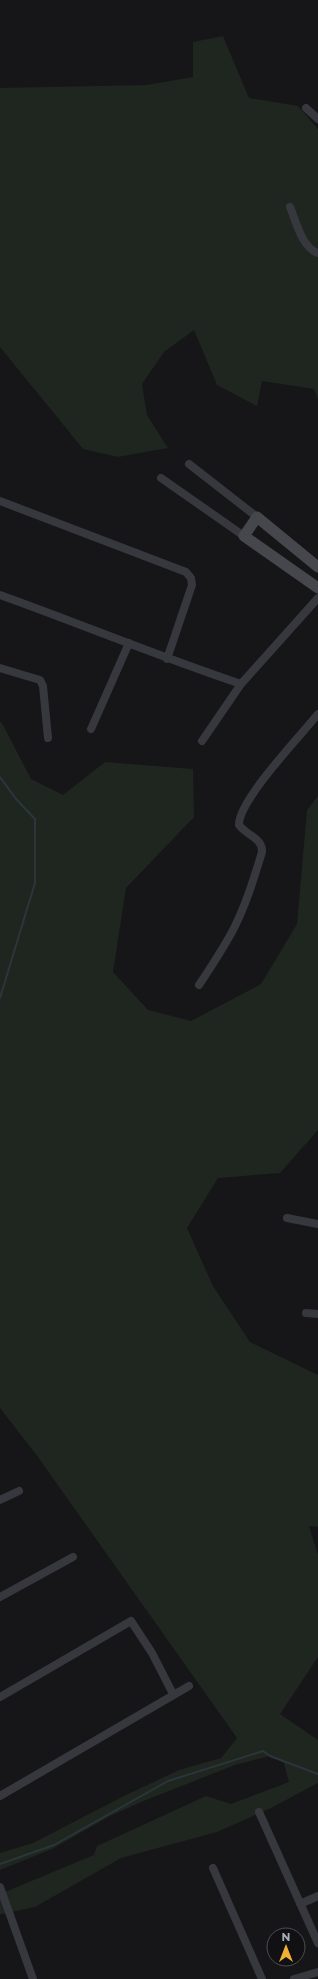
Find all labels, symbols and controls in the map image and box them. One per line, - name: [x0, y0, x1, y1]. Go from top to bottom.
- north arrow: [266, 1927, 306, 1967]
- text: N: [282, 1930, 290, 1944]

